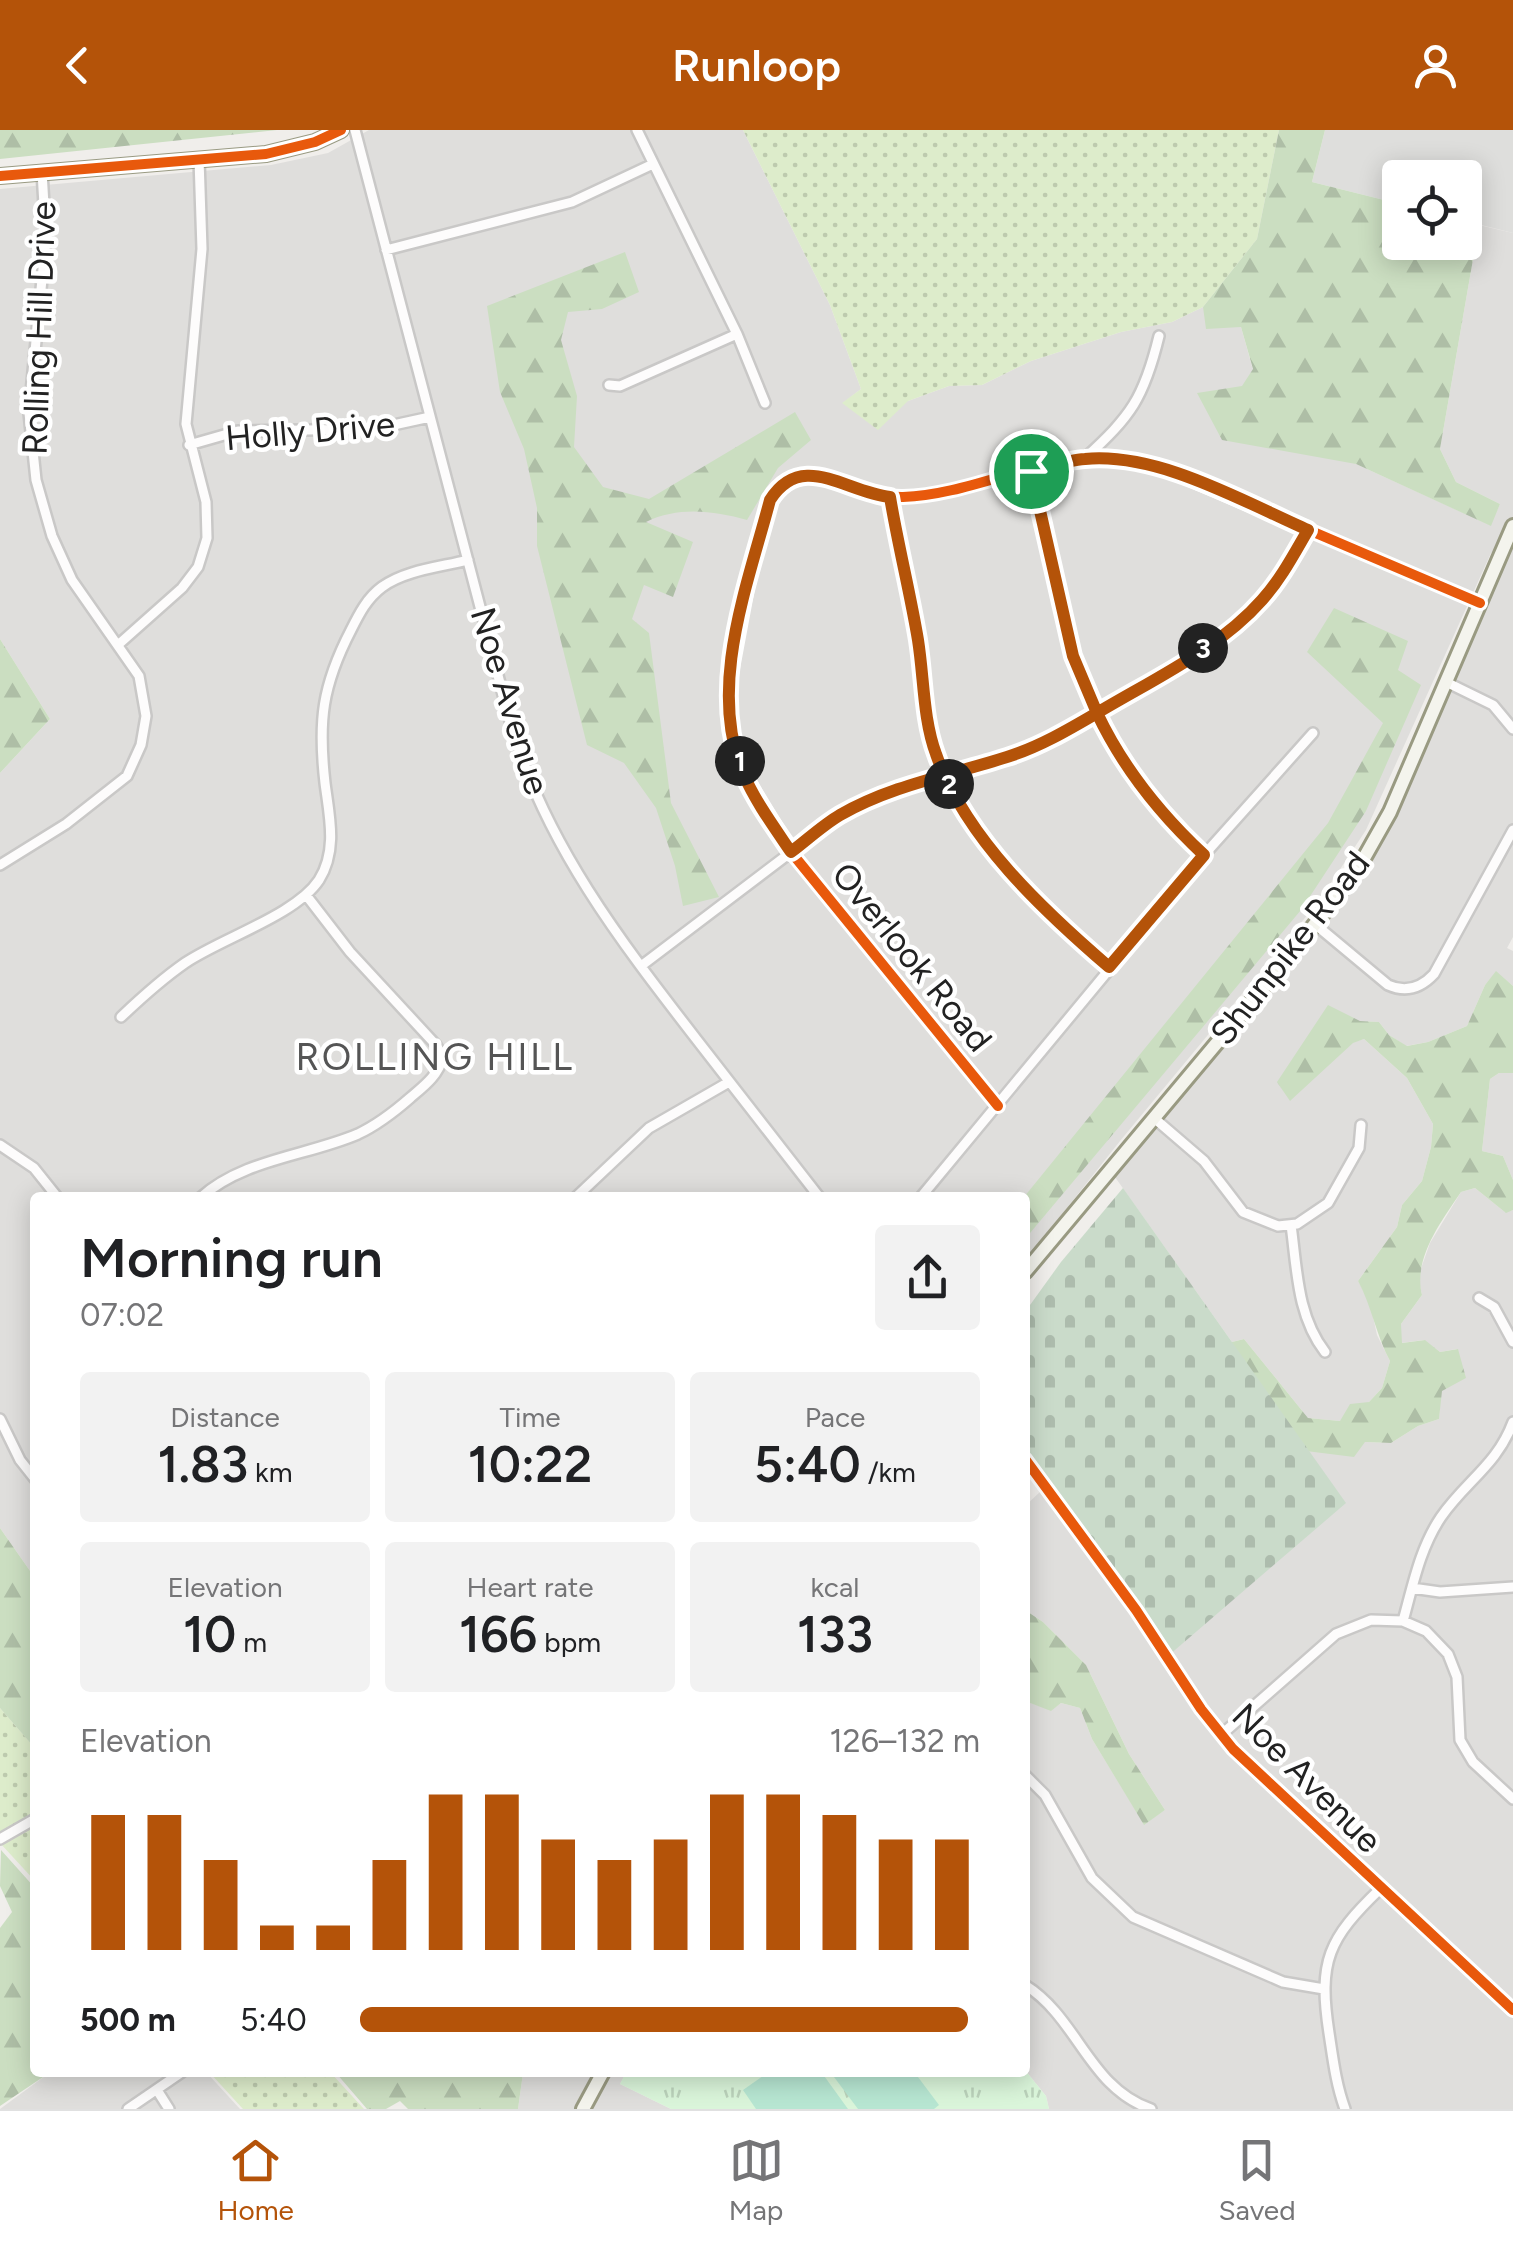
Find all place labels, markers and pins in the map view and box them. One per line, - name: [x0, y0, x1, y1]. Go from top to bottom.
- pin: [989, 429, 1074, 514]
- pin: 3: [1178, 623, 1228, 673]
- pin: 1: [715, 736, 765, 786]
- pin: 2: [924, 759, 974, 809]

